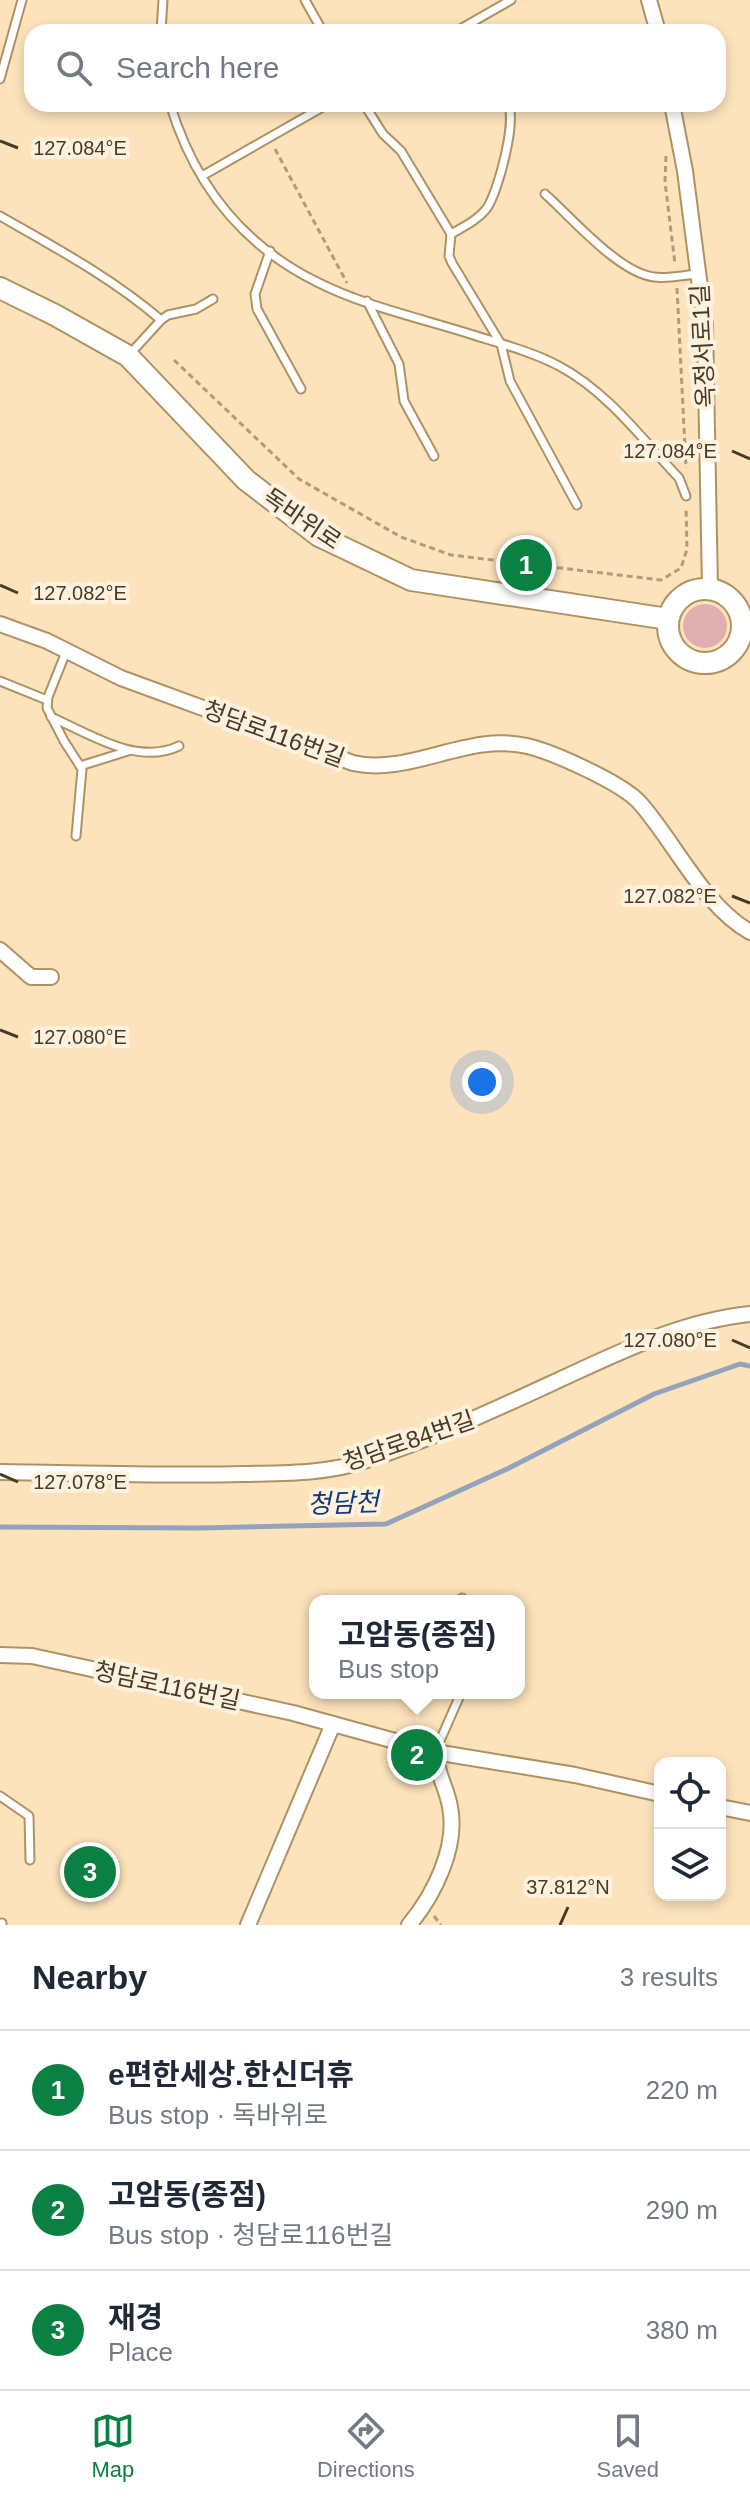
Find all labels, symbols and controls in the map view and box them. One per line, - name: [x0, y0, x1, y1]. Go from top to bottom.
- search box: [24, 24, 726, 112]
- icon: search: [52, 46, 96, 90]
- text: Search here: [116, 51, 279, 84]
- text: 127.084°E: [33, 137, 127, 159]
- street label: 옥정서로1길: [686, 284, 719, 409]
- text: 127.084°E: [623, 440, 717, 462]
- street label: 독바위로: [258, 483, 346, 554]
- pin: 1: [500, 535, 552, 595]
- text: 127.082°E: [33, 582, 127, 604]
- street label: 청담로116번길: [200, 695, 349, 772]
- text: 127.082°E: [623, 885, 717, 907]
- text: 127.080°E: [33, 1026, 127, 1048]
- your location: [462, 1062, 502, 1102]
- text: 127.080°E: [623, 1329, 717, 1351]
- street label: 청담로84번길: [340, 1405, 478, 1476]
- text: 127.078°E: [33, 1471, 127, 1493]
- water label: 청담천: [307, 1487, 382, 1519]
- popup: [309, 1595, 525, 1699]
- text: 고암동(종점): [338, 1618, 496, 1651]
- text: Bus stop: [338, 1654, 439, 1684]
- street label: 청담로116번길: [92, 1657, 243, 1714]
- pin: 2: [391, 1725, 443, 1785]
- map controls: [654, 1757, 726, 1901]
- button: locate: [654, 1757, 726, 1829]
- button: layers: [654, 1829, 726, 1901]
- pin: 3: [64, 1842, 116, 1902]
- text: 37.812°N: [526, 1876, 610, 1898]
- text: Nearby: [32, 1958, 147, 1996]
- text: 3 results: [620, 1962, 718, 1992]
- text: e편한세상.한신더휴: [108, 2058, 354, 2091]
- text: 1: [51, 2075, 65, 2105]
- text: 220 m: [646, 2075, 718, 2105]
- text: Bus stop · 독바위로: [108, 2100, 328, 2130]
- text: 고암동(종점): [108, 2178, 266, 2211]
- text: 2: [51, 2195, 65, 2225]
- text: 290 m: [646, 2195, 718, 2225]
- text: Bus stop · 청담로116번길: [108, 2220, 393, 2250]
- text: 재경: [108, 2301, 163, 2334]
- text: 3: [51, 2315, 65, 2345]
- text: 380 m: [646, 2315, 718, 2345]
- text: Place: [108, 2337, 173, 2367]
- tab: Map: [91, 2409, 135, 2483]
- tab: Directions: [317, 2409, 415, 2483]
- tab: Saved: [597, 2409, 659, 2483]

